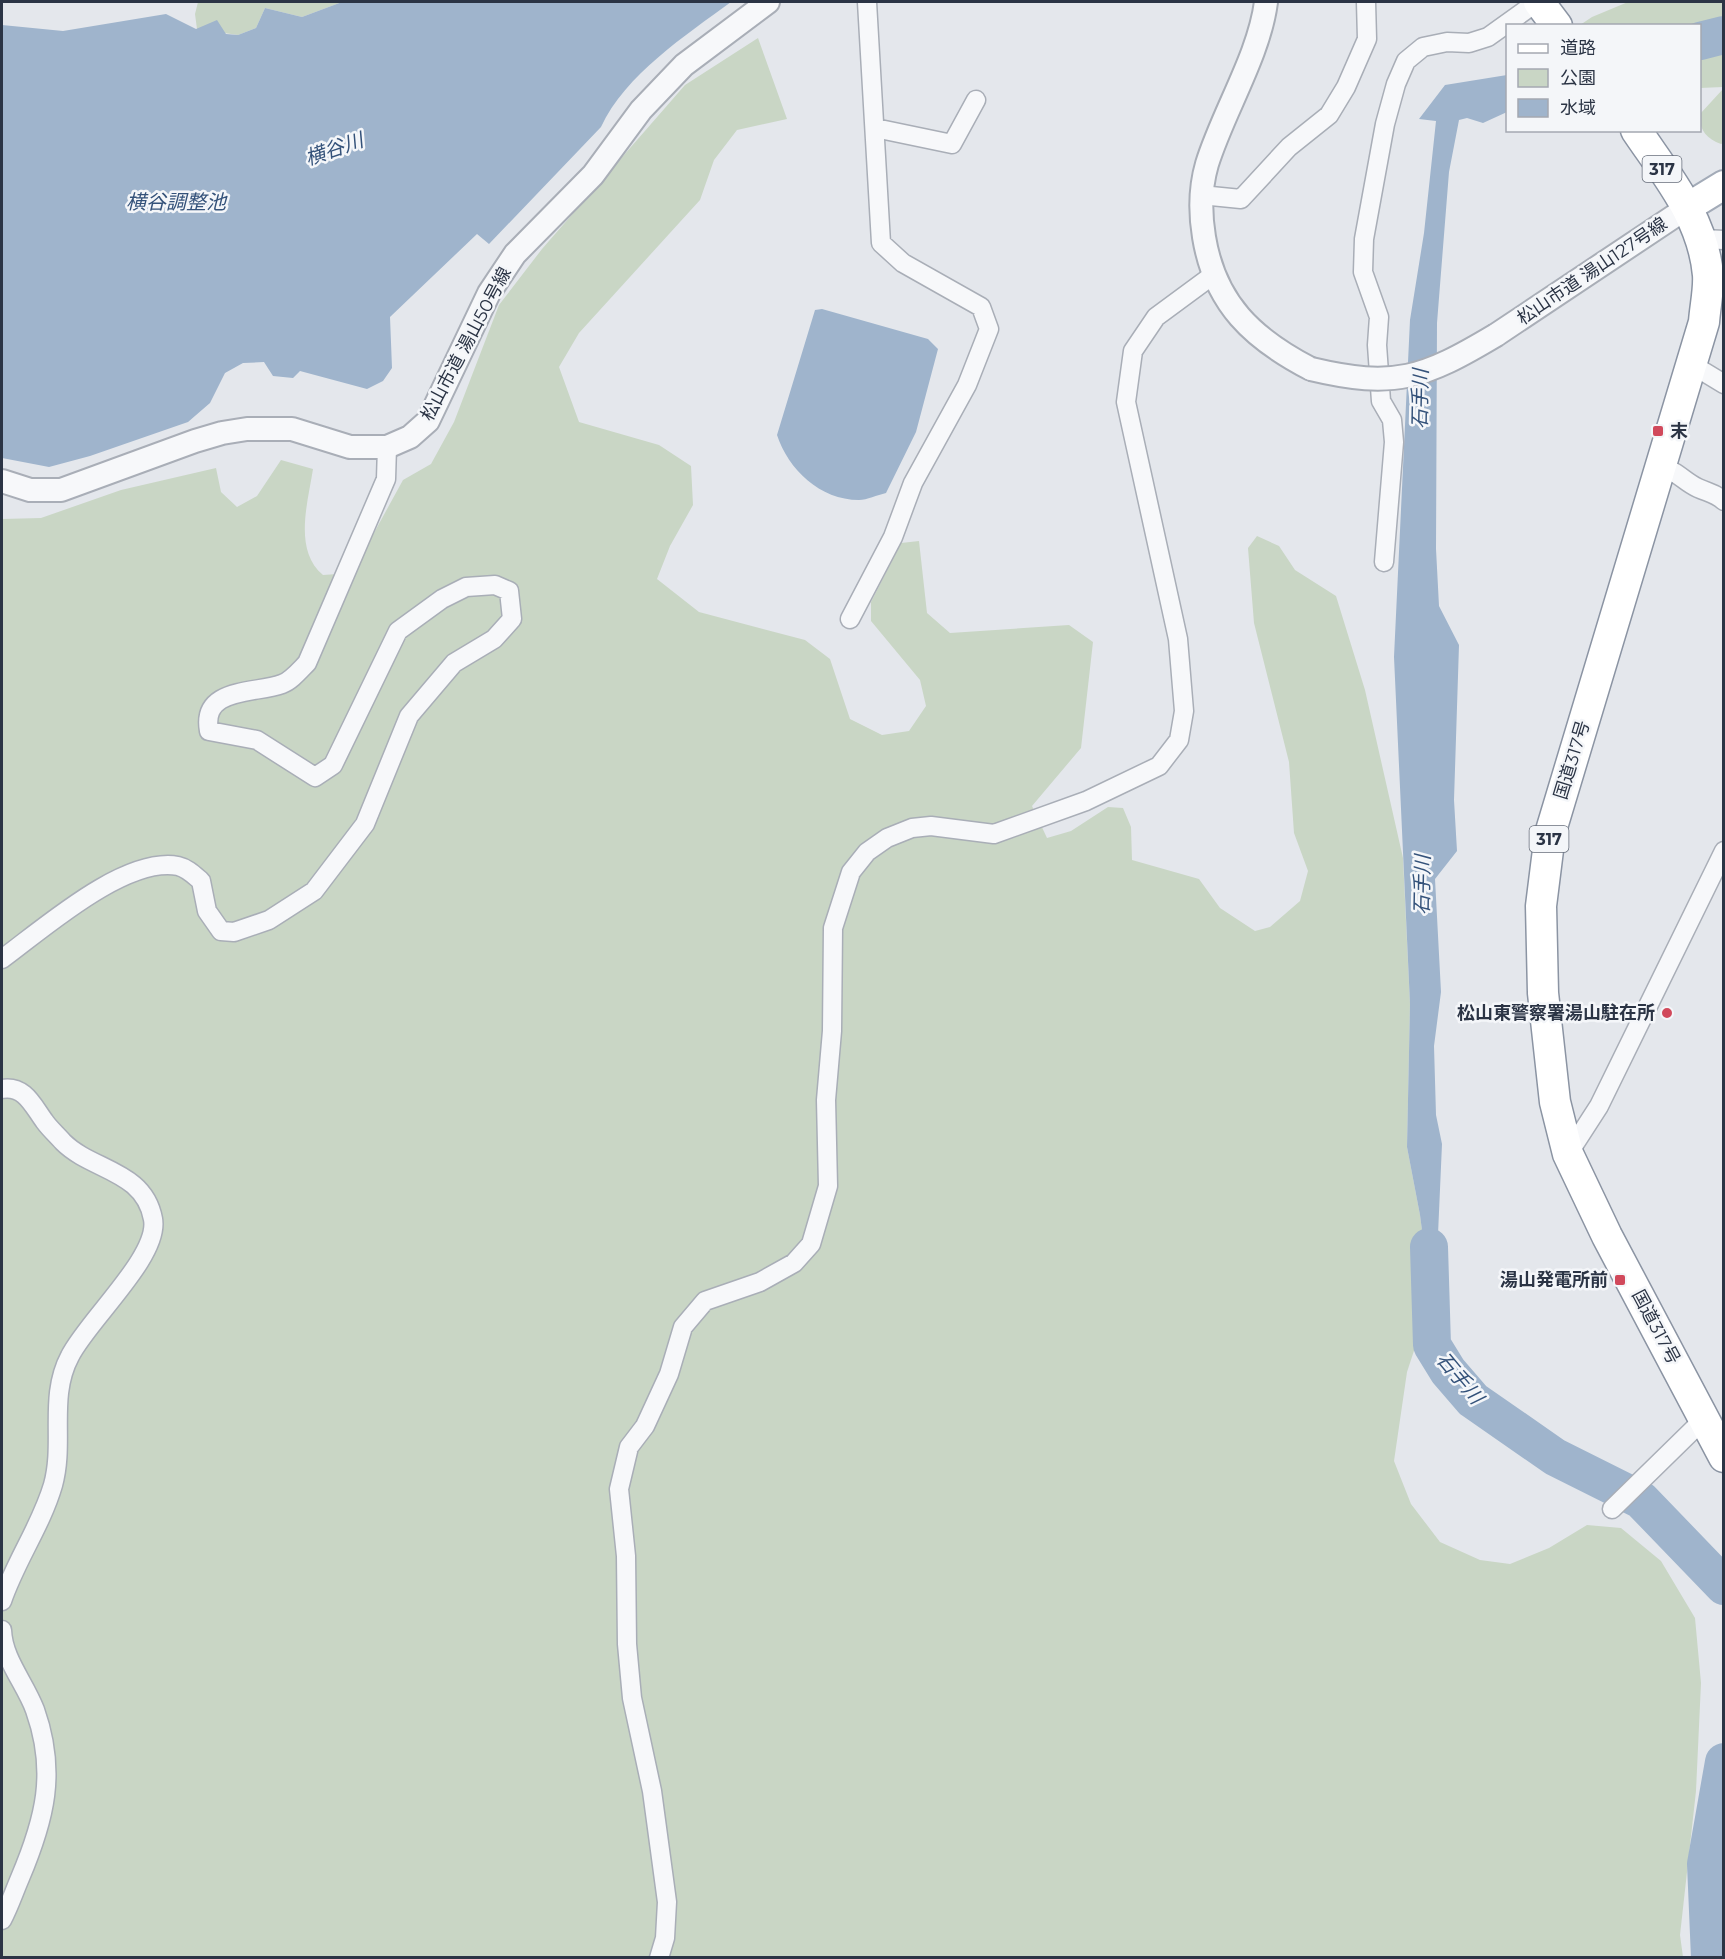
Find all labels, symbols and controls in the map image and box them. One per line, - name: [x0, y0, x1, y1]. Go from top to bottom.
- legend: [1506, 24, 1701, 132]
- text: 道路: [1560, 37, 1596, 59]
- text: 公園: [1560, 67, 1596, 89]
- text: 水域: [1560, 97, 1596, 119]
- water label: 横谷川: [302, 127, 368, 170]
- road number: 317: [1642, 156, 1682, 182]
- water label: 横谷調整池: [126, 190, 228, 214]
- street label: 松山市道 湯山127号線: [1513, 213, 1671, 329]
- street label: 松山市道 湯山50号線: [416, 263, 516, 425]
- water label: 石手川: [1407, 367, 1433, 429]
- place label: 末: [1670, 420, 1688, 442]
- marker: 末: [1651, 424, 1665, 438]
- street label: 国道317号: [1550, 718, 1594, 802]
- road number: 317: [1530, 826, 1568, 852]
- water label: 石手川: [1409, 853, 1435, 915]
- place label: 松山東警察署湯山駐在所: [1457, 1002, 1655, 1024]
- marker: 松山東警察署湯山駐在所: [1660, 1006, 1674, 1020]
- place label: 湯山発電所前: [1500, 1269, 1608, 1291]
- marker: 湯山発電所前: [1613, 1273, 1627, 1287]
- street label: 国道317号: [1627, 1286, 1685, 1368]
- water label: 石手川: [1432, 1347, 1490, 1410]

